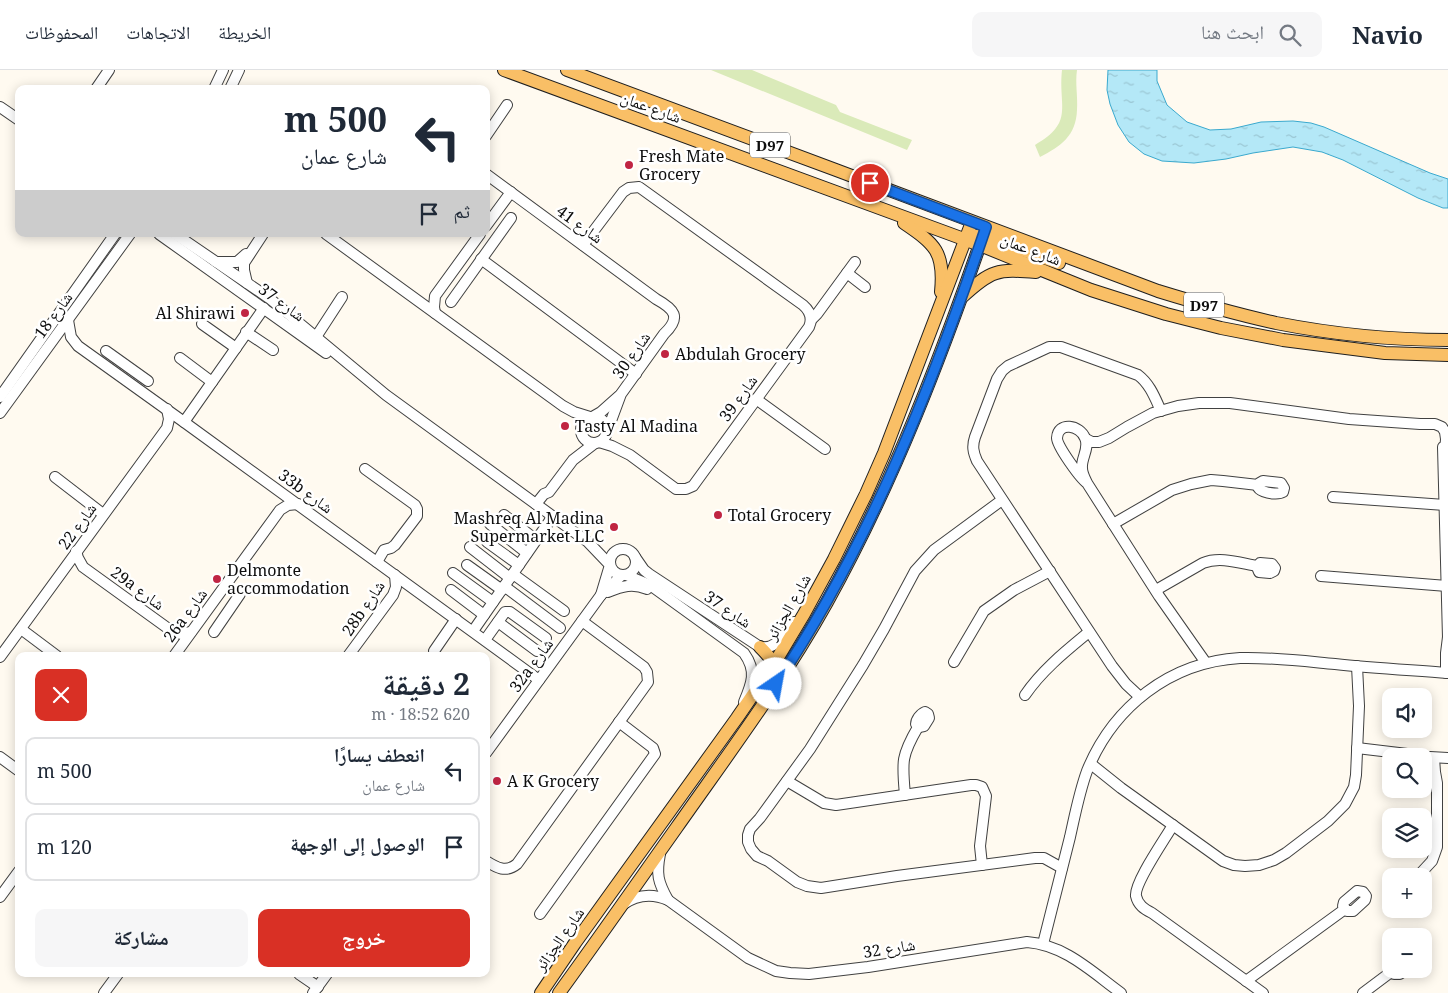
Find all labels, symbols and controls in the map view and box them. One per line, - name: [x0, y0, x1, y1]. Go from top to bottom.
- search box: [972, 12, 1322, 57]
- text: Navio: [1352, 18, 1423, 51]
- text: ابحث هنا: [1201, 19, 1264, 45]
- text: المحفوظات: [25, 20, 98, 44]
- text: الاتجاهات: [126, 20, 190, 44]
- text: الخريطة: [218, 20, 271, 44]
- icon: search: [1276, 21, 1304, 49]
- street label: شارع عمان: [618, 86, 684, 128]
- text: 500 m: [284, 95, 387, 142]
- icon: left: [405, 105, 470, 170]
- road number: D97: [750, 132, 790, 158]
- text: شارع عمان: [301, 140, 387, 170]
- place label: Fresh Mate Grocery: [639, 145, 724, 185]
- marker: Fresh Mate Grocery: [623, 159, 635, 171]
- pin: [849, 162, 891, 204]
- icon: arrive: [856, 169, 884, 197]
- text: ثم: [453, 198, 470, 224]
- icon: arrive: [415, 200, 443, 228]
- street label: شارع 41: [552, 200, 608, 248]
- street label: شارع عمان: [998, 227, 1064, 271]
- street label: شارع 37: [254, 278, 310, 326]
- street label: شارع 18: [29, 287, 77, 343]
- road number: D97: [1184, 292, 1224, 318]
- place label: Al Shirawi: [155, 302, 235, 324]
- marker: Al Shirawi: [239, 307, 251, 319]
- street label: شارع 30: [607, 327, 655, 383]
- place label: Abdulah Grocery: [675, 343, 807, 365]
- marker: Abdulah Grocery: [659, 348, 671, 360]
- street label: شارع 39: [714, 370, 762, 426]
- place label: Tasty Al Madina: [575, 415, 698, 437]
- marker: Tasty Al Madina: [559, 420, 571, 432]
- street label: 33b شارع: [274, 464, 338, 518]
- street label: شارع 22: [53, 498, 101, 554]
- place label: Total Grocery: [728, 504, 832, 526]
- place label: Mashreq Al Madina Supermarket LLC: [454, 507, 604, 547]
- marker: Total Grocery: [712, 509, 724, 521]
- marker: Mashreq Al Madina Supermarket LLC: [608, 521, 620, 533]
- place label: Delmonte accommodation: [227, 559, 350, 599]
- street label: 29a شارع: [107, 561, 169, 615]
- street label: شارع الجزائر: [760, 570, 816, 645]
- marker: Delmonte accommodation: [211, 573, 223, 585]
- street label: 28b شارع: [336, 576, 390, 640]
- street label: 26a شارع: [158, 584, 212, 646]
- street label: شارع 37: [700, 585, 756, 633]
- street label: 32a شارع: [504, 634, 558, 696]
- position arrow: [749, 657, 801, 709]
- text: 2 دقيقة: [382, 663, 470, 704]
- button: close: [35, 669, 87, 721]
- map controls: [1382, 688, 1432, 978]
- button: sound: [1382, 688, 1432, 738]
- text: 620 m · 18:52: [371, 703, 470, 725]
- text: انعطف يسارًا: [334, 742, 425, 768]
- button: search: [1382, 748, 1432, 798]
- icon: left: [440, 757, 468, 785]
- text: 500 m: [37, 758, 92, 784]
- place label: A K Grocery: [507, 770, 600, 792]
- text: شارع عمان: [362, 774, 425, 796]
- marker: A K Grocery: [491, 775, 503, 787]
- button: layers: [1382, 808, 1432, 858]
- text: الوصول إلى الوجهة: [290, 831, 425, 857]
- icon: arrive: [440, 833, 468, 861]
- text: 120 m: [37, 834, 92, 860]
- button: +: [1382, 868, 1432, 918]
- street label: شارع الجزائر: [528, 903, 589, 976]
- button: مشاركة: [35, 909, 248, 967]
- button: خروج: [258, 909, 470, 967]
- button: −: [1382, 928, 1432, 978]
- street label: شارع 32: [861, 933, 917, 963]

